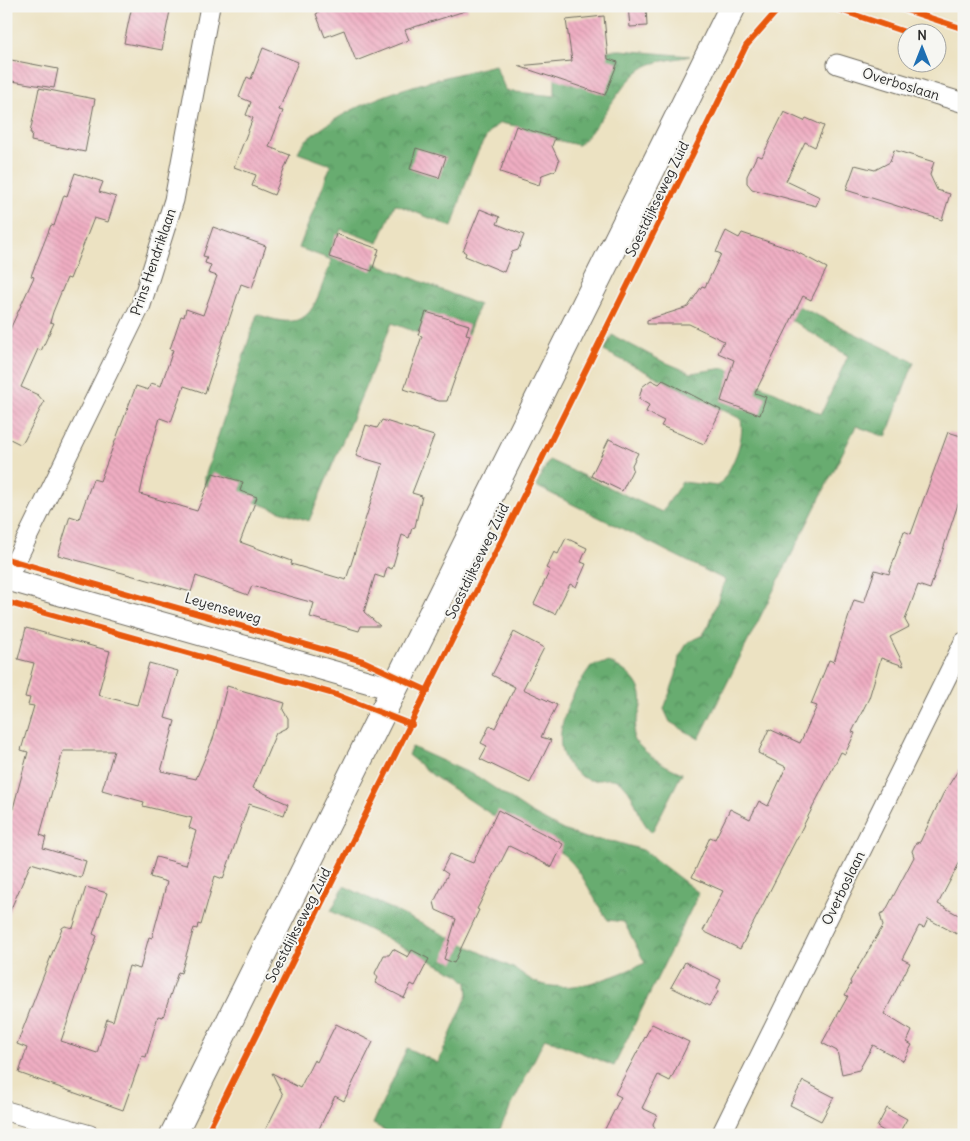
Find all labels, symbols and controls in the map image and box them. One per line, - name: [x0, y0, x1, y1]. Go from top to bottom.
- north arrow: [898, 22, 948, 72]
- text: N: [917, 26, 927, 44]
- street label: Overboslaan: [860, 64, 942, 104]
- street label: Soestdijkseweg Zuid: [621, 138, 693, 260]
- street label: Prins Hendriklaan: [126, 206, 180, 318]
- street label: Soestdijkseweg Zuid: [441, 500, 513, 622]
- street label: Leyenseweg: [183, 589, 263, 627]
- street label: Overboslaan: [817, 848, 869, 928]
- street label: Soestdijkseweg Zuid: [261, 864, 335, 986]

